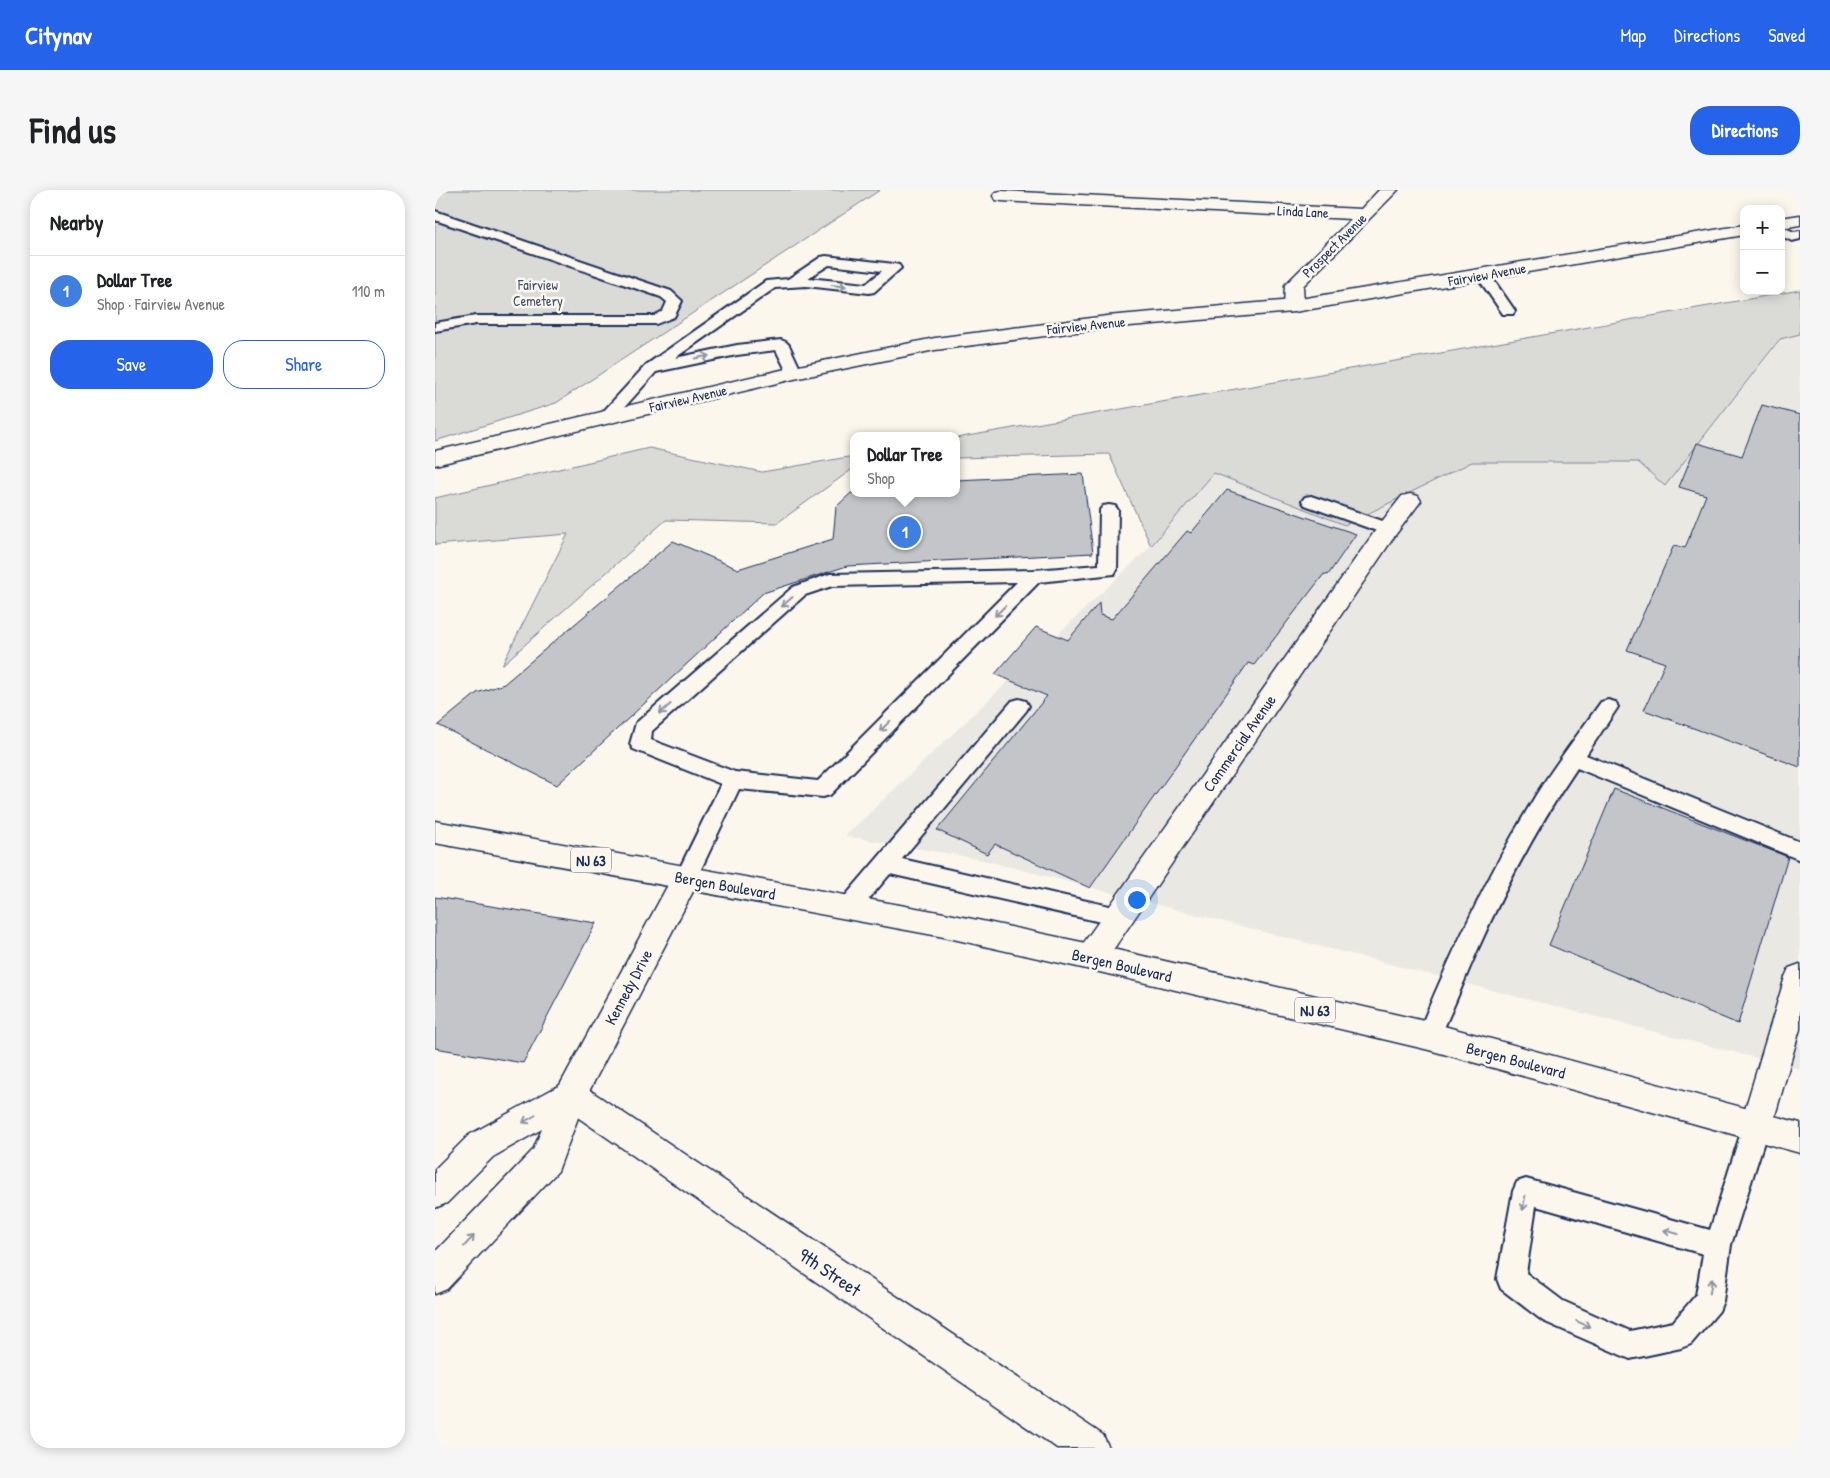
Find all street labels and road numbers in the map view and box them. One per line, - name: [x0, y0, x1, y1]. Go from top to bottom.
- street label: Linda Lane: [1277, 200, 1330, 222]
- street label: Prospect Avenue: [1298, 208, 1371, 282]
- street label: Fairview Avenue: [1446, 258, 1528, 290]
- street label: Fairview Avenue: [1045, 311, 1127, 339]
- street label: Fairview Avenue: [647, 380, 729, 416]
- street label: Commercial Avenue: [1197, 689, 1281, 796]
- road number: NJ 63: [571, 848, 611, 872]
- street label: Bergen Boulevard: [673, 865, 777, 905]
- street label: Bergen Boulevard: [1070, 943, 1174, 987]
- street label: Kennedy Drive: [599, 945, 657, 1029]
- road number: NJ 63: [1295, 998, 1335, 1022]
- street label: Bergen Boulevard: [1464, 1036, 1568, 1084]
- street label: 9th Street: [794, 1242, 867, 1303]

